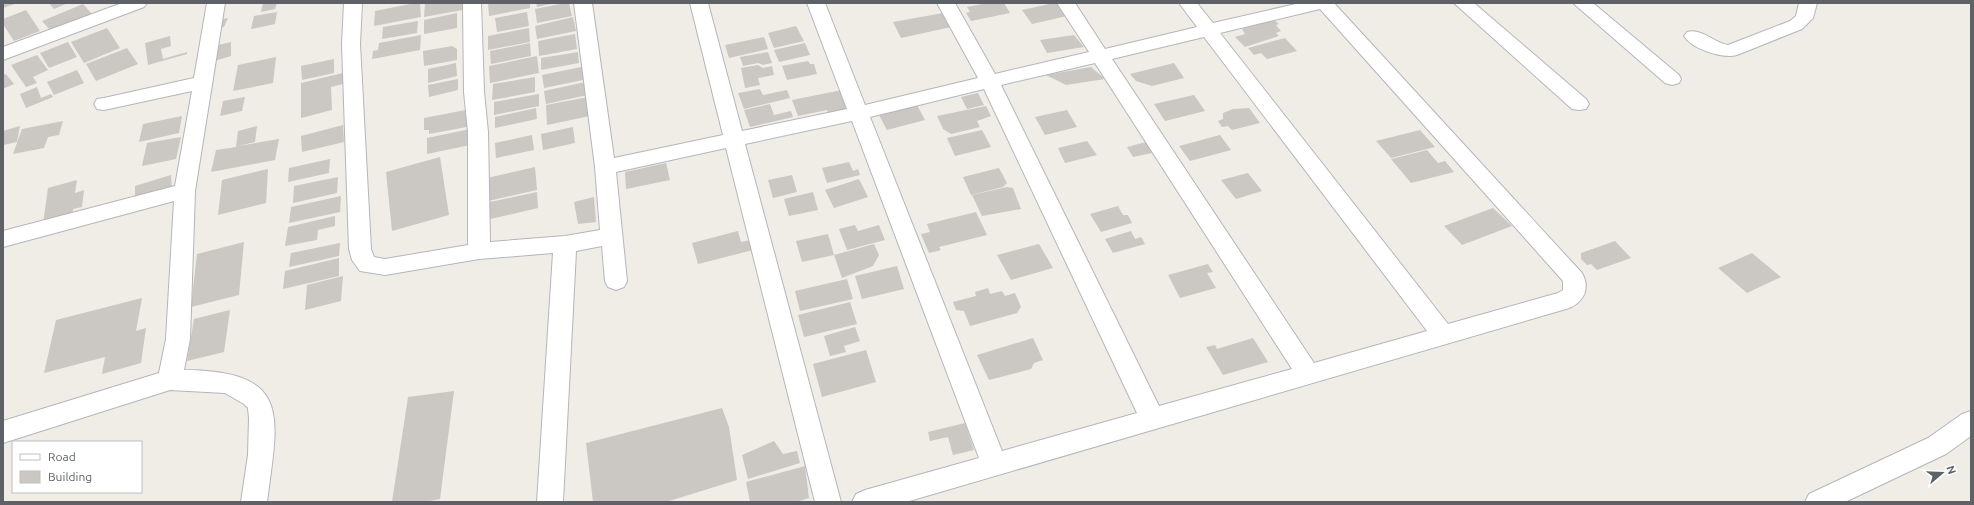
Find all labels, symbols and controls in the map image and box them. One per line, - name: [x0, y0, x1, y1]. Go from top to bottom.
- legend: [12, 441, 142, 493]
- text: Road: [48, 450, 76, 463]
- north arrow: [1922, 453, 1962, 493]
- text: N: [1944, 464, 1958, 476]
- text: Building: [48, 470, 92, 483]

